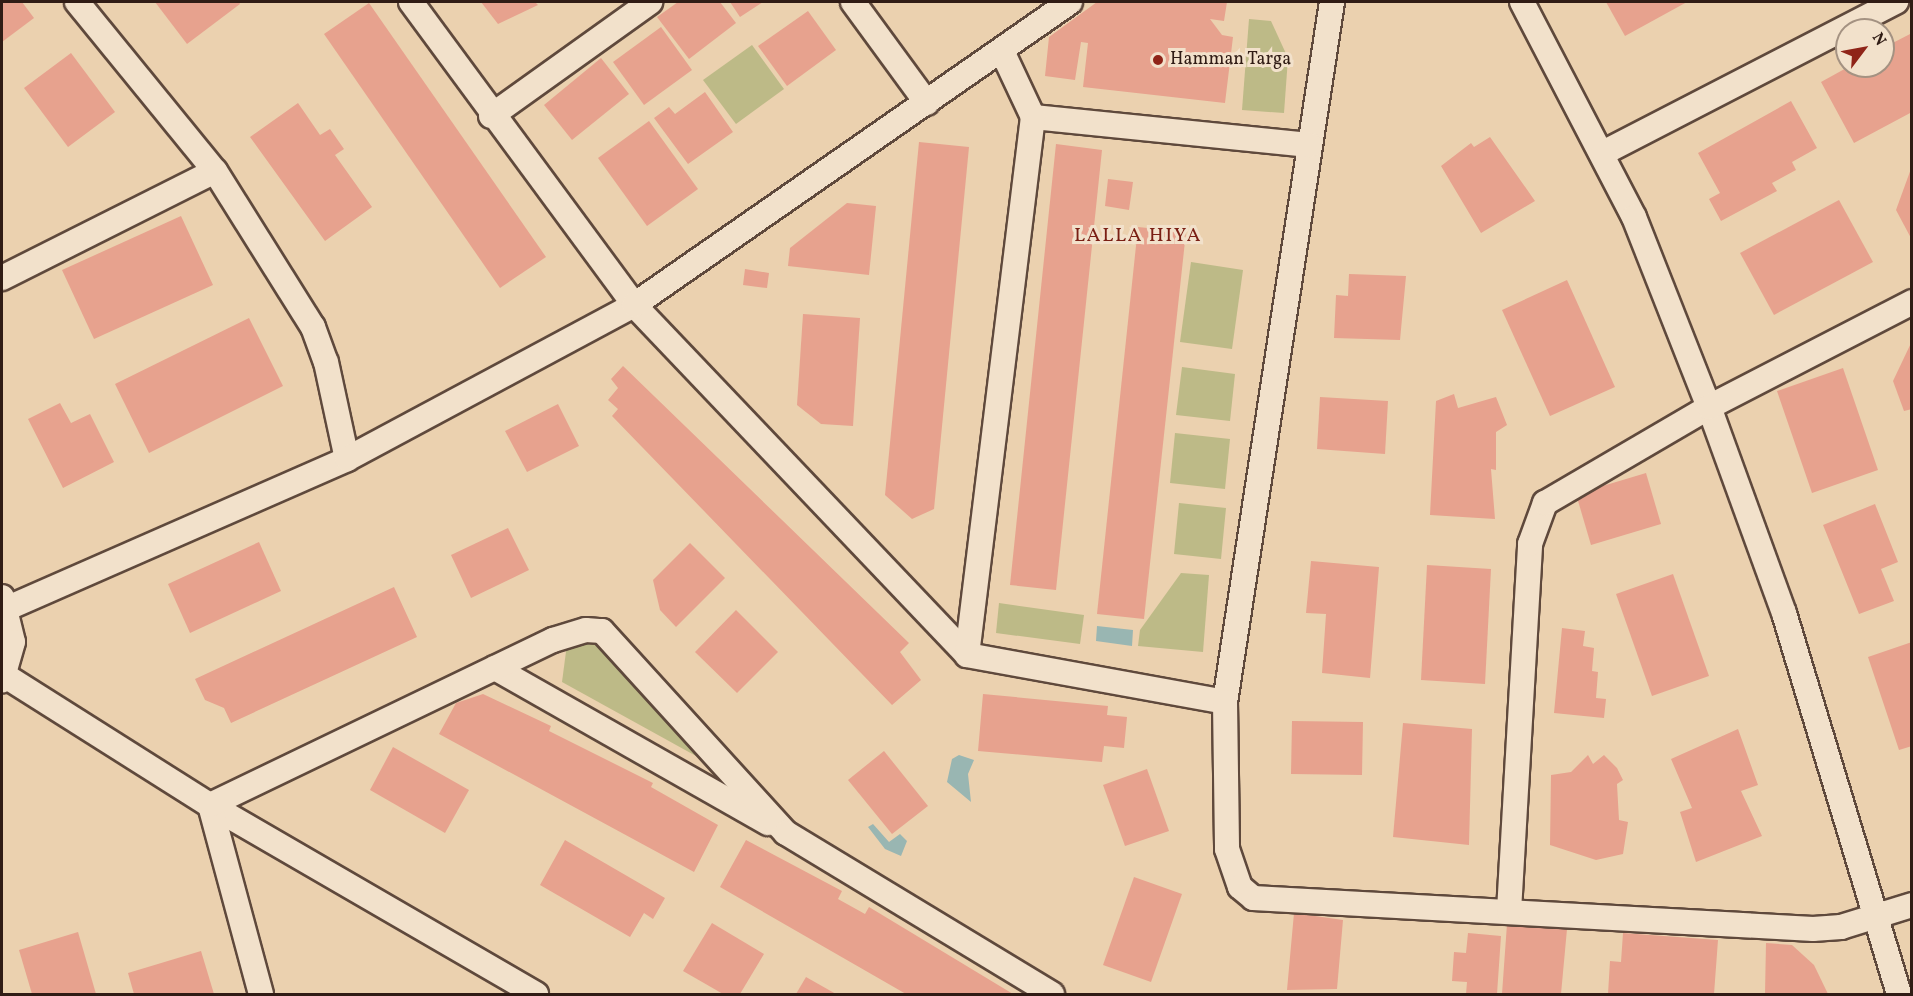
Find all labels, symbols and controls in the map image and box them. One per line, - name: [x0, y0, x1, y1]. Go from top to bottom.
- north arrow: [1835, 18, 1895, 78]
- text: N: [1866, 29, 1891, 50]
- place label: Hamman Targa: [1170, 49, 1292, 71]
- marker: Hamman Targa: [1151, 53, 1165, 67]
- district label: LALLA HIYA: [1074, 224, 1202, 248]

